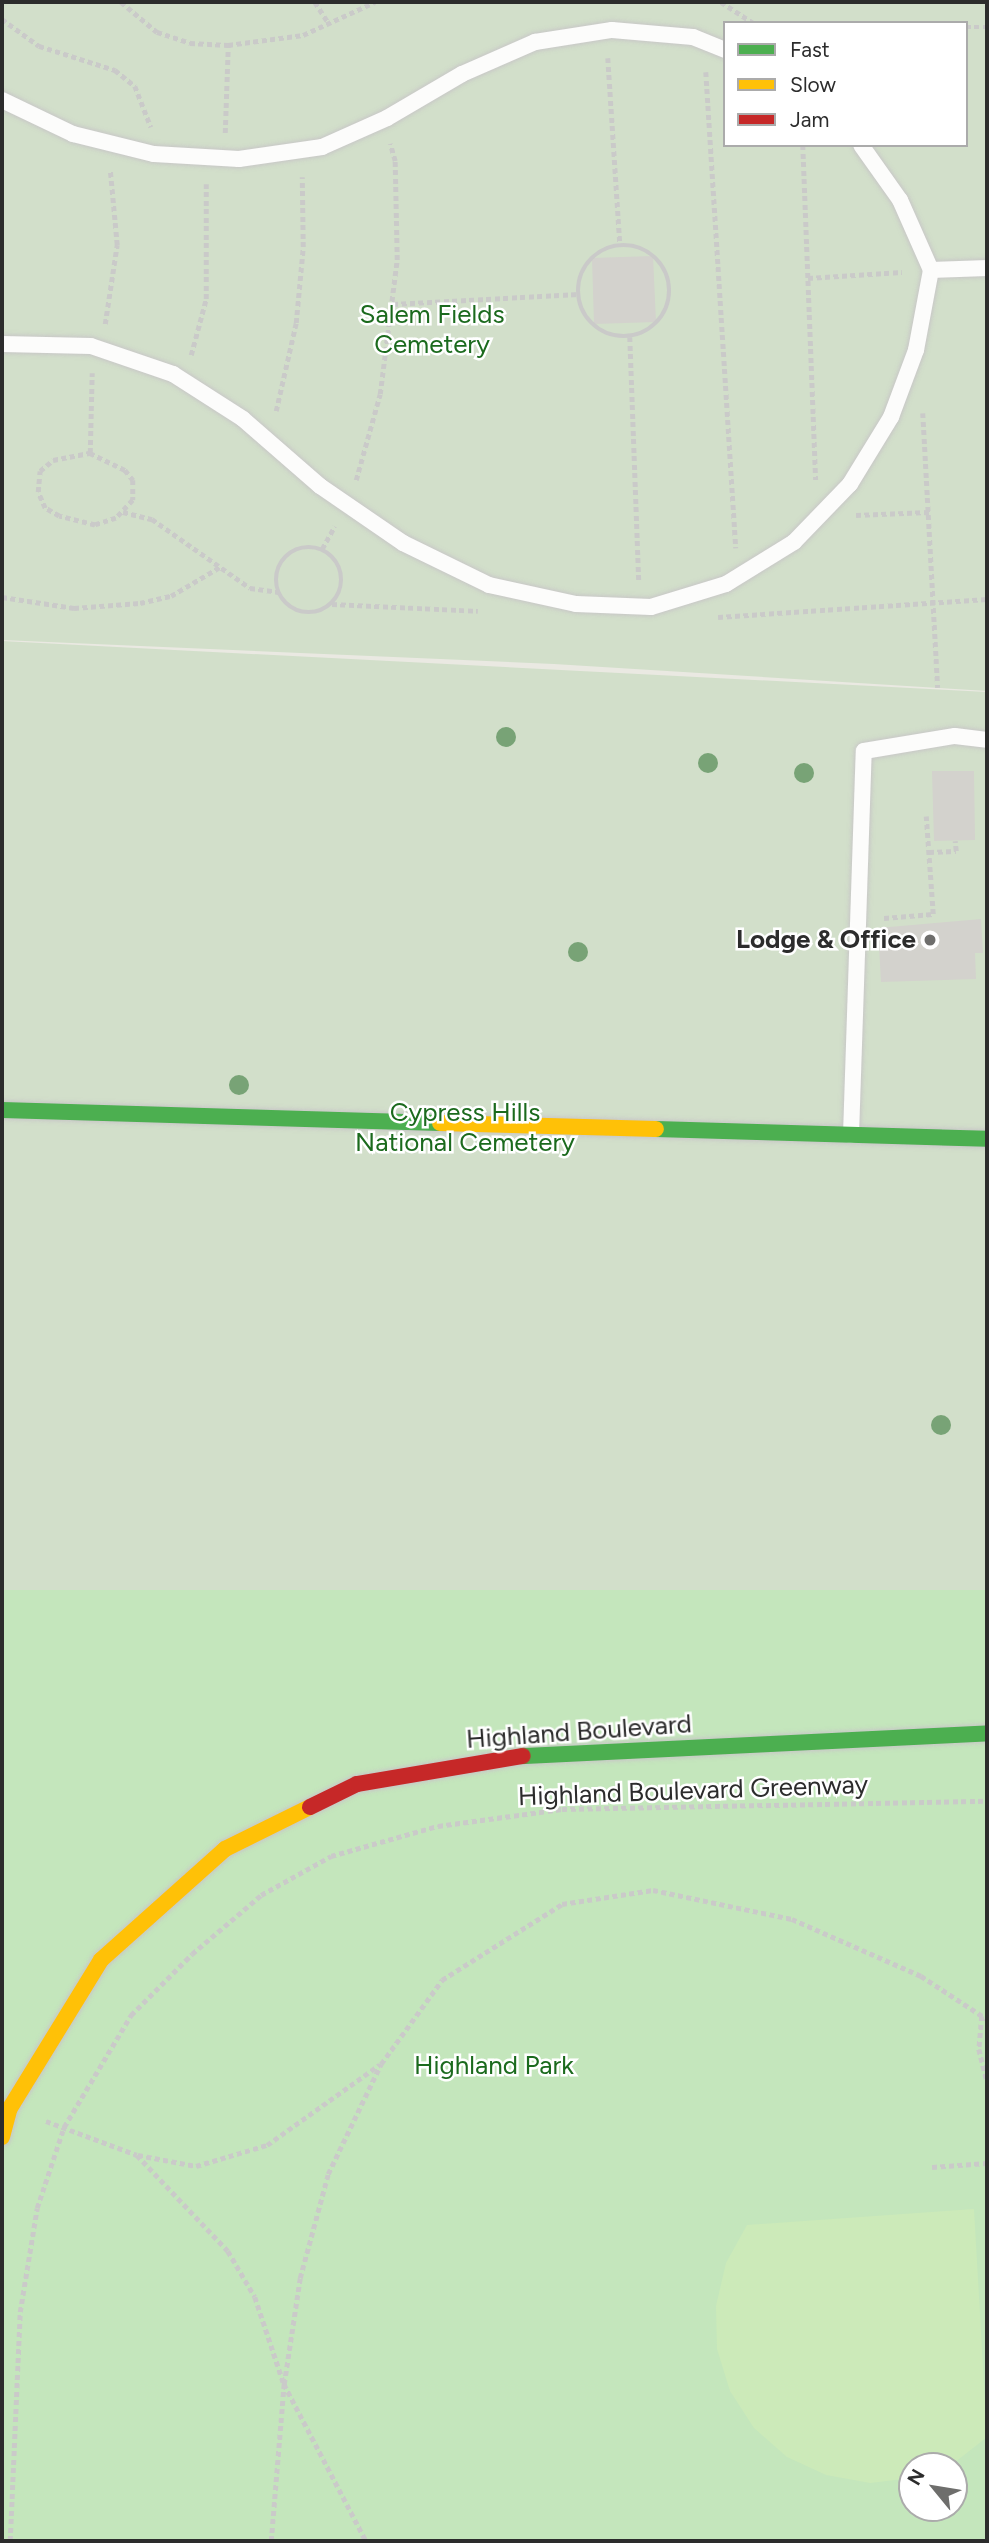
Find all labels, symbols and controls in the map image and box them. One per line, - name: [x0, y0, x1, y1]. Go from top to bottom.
- legend: [723, 21, 968, 147]
- text: Fast: [790, 37, 830, 62]
- text: Slow: [790, 72, 836, 97]
- text: Jam: [790, 107, 829, 132]
- park label: Salem Fields Cemetery: [359, 299, 505, 360]
- place label: Lodge & Office: [736, 924, 916, 956]
- marker: Lodge & Office: [922, 932, 938, 948]
- park label: Cypress Hills National Cemetery: [355, 1097, 575, 1158]
- street label: Highland Boulevard: [465, 1709, 693, 1755]
- street label: Highland Boulevard Greenway: [517, 1769, 869, 1813]
- park label: Highland Park: [414, 2050, 574, 2082]
- north arrow: [898, 2452, 968, 2522]
- text: N: [902, 2465, 930, 2489]

